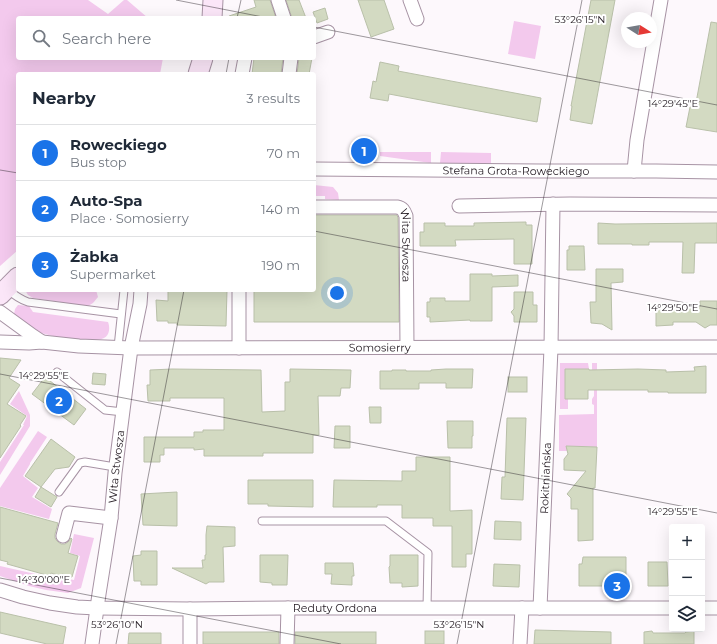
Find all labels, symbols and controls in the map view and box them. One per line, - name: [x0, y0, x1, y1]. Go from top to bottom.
- north arrow: [621, 12, 657, 48]
- text: 53°26'15"N: [555, 13, 605, 26]
- search box: [16, 16, 316, 60]
- icon: search: [30, 27, 52, 49]
- text: Search here: [62, 29, 151, 48]
- text: Nearby: [32, 88, 96, 108]
- text: 3 results: [246, 90, 300, 106]
- text: 14°29'45"E: [648, 97, 699, 110]
- text: Roweckiego: [70, 135, 167, 154]
- pin: 1: [351, 136, 377, 166]
- text: 1: [42, 145, 48, 161]
- text: 70 m: [267, 145, 300, 161]
- text: Bus stop: [70, 154, 127, 170]
- street label: Stefana Grota-Roweckiego: [442, 163, 590, 178]
- text: Auto-Spa: [70, 191, 143, 210]
- text: 2: [41, 201, 49, 217]
- text: 140 m: [261, 201, 300, 217]
- street label: Wita Stwosza: [397, 206, 414, 282]
- text: Place · Somosierry: [70, 210, 189, 226]
- text: Żabka: [70, 247, 119, 266]
- text: 3: [41, 257, 49, 273]
- text: 190 m: [262, 257, 300, 273]
- text: Supermarket: [70, 266, 156, 282]
- your location: [327, 283, 347, 303]
- text: 14°29'50"E: [647, 301, 699, 314]
- street label: Somosierry: [349, 341, 411, 355]
- text: 14°29'55"E: [19, 369, 69, 382]
- pin: 2: [46, 386, 72, 416]
- street label: Wita Stwosza: [105, 429, 127, 504]
- street label: Rokitniańska: [537, 442, 554, 514]
- text: 14°29'55"E: [648, 505, 698, 518]
- map controls: [669, 524, 705, 632]
- button: +: [669, 524, 705, 560]
- button: −: [669, 560, 705, 596]
- pin: 3: [604, 571, 630, 601]
- text: 14°30'00"E: [18, 573, 71, 586]
- button: layers: [669, 596, 705, 632]
- street label: Reduty Ordona: [293, 601, 377, 615]
- text: 53°26'10"N: [91, 618, 143, 631]
- text: 53°26'15"N: [434, 618, 484, 631]

